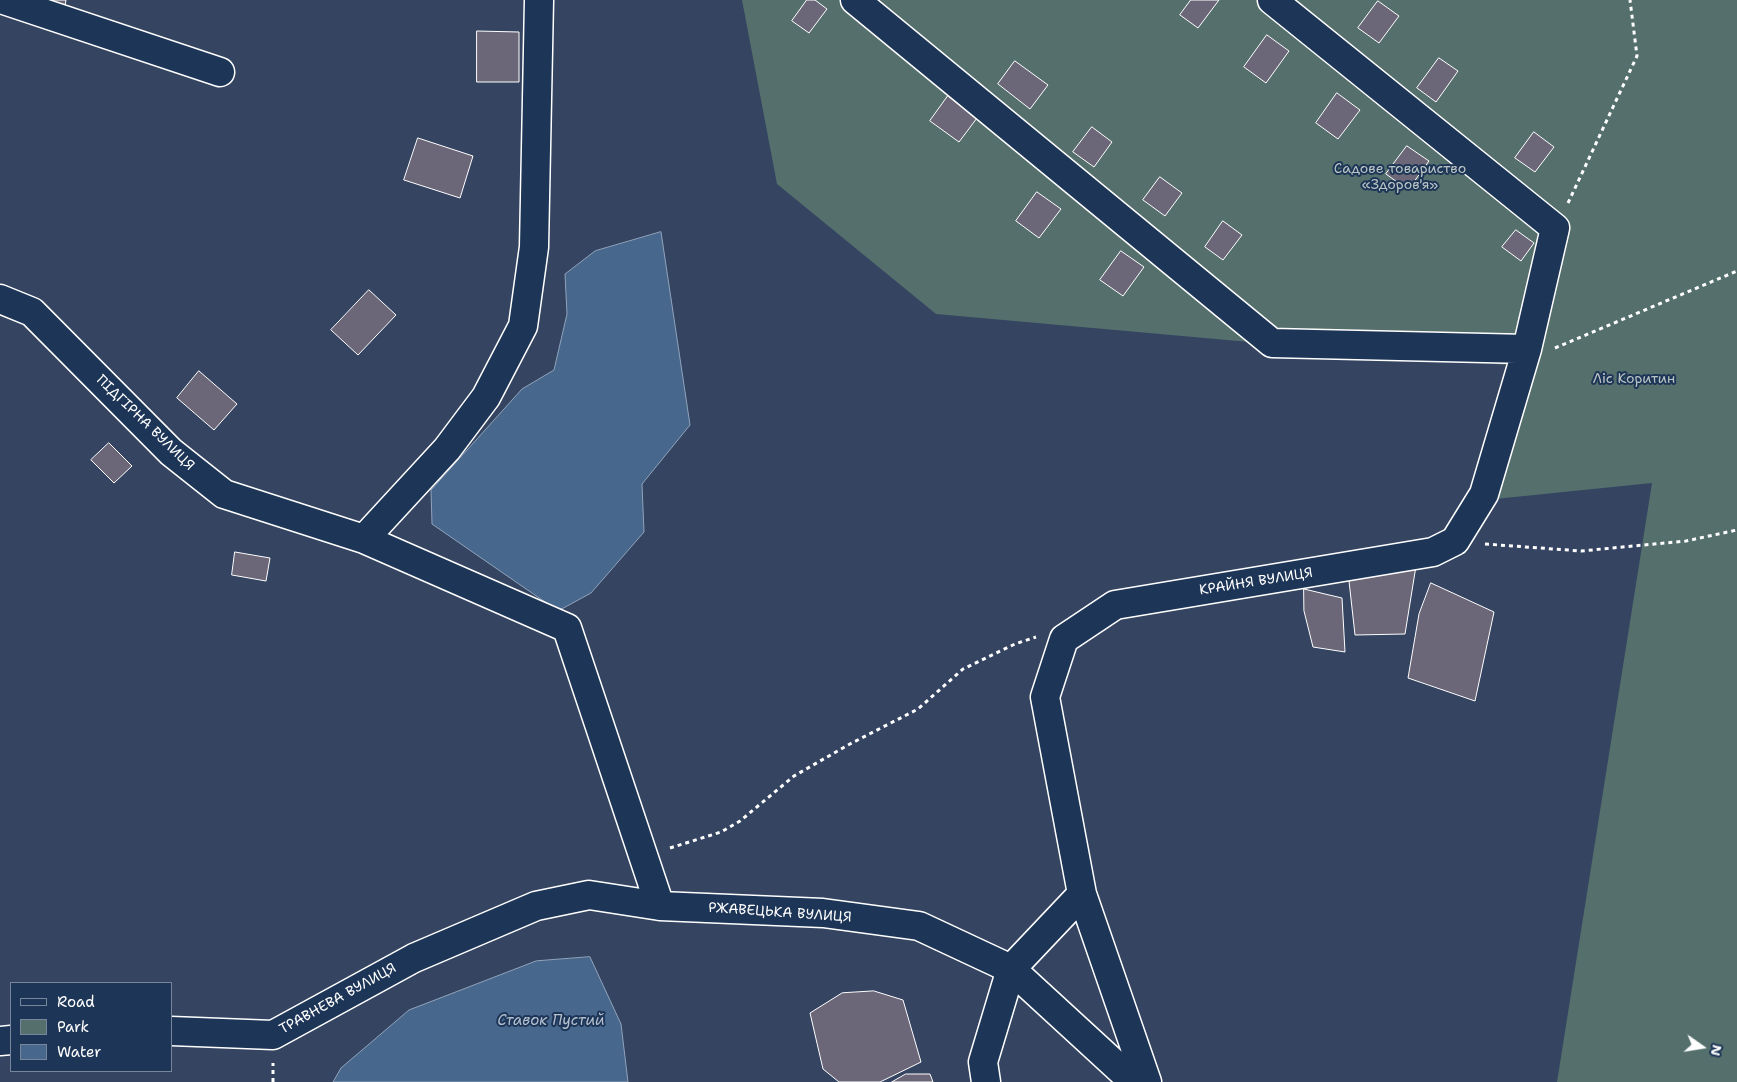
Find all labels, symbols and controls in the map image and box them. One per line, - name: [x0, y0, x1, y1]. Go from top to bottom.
- park label: Садове товариство «Здоров'я»: [1334, 161, 1466, 193]
- park label: Ліс Коритин: [1593, 371, 1675, 387]
- street label: ПІДГІРНА ВУЛИЦЯ: [92, 372, 198, 474]
- street label: КРАЙНЯ ВУЛИЦЯ: [1198, 565, 1314, 599]
- street label: РЖАВЕЦЬКА ВУЛИЦЯ: [708, 900, 852, 926]
- street label: ТРАВНЕВА ВУЛИЦЯ: [277, 960, 399, 1038]
- legend: [10, 982, 172, 1072]
- text: Road: [57, 992, 95, 1012]
- water label: Ставок Пустий: [497, 1012, 605, 1030]
- text: Park: [57, 1017, 89, 1037]
- north arrow: [1677, 1022, 1727, 1072]
- text: Water: [57, 1042, 101, 1062]
- text: N: [1707, 1043, 1727, 1058]

